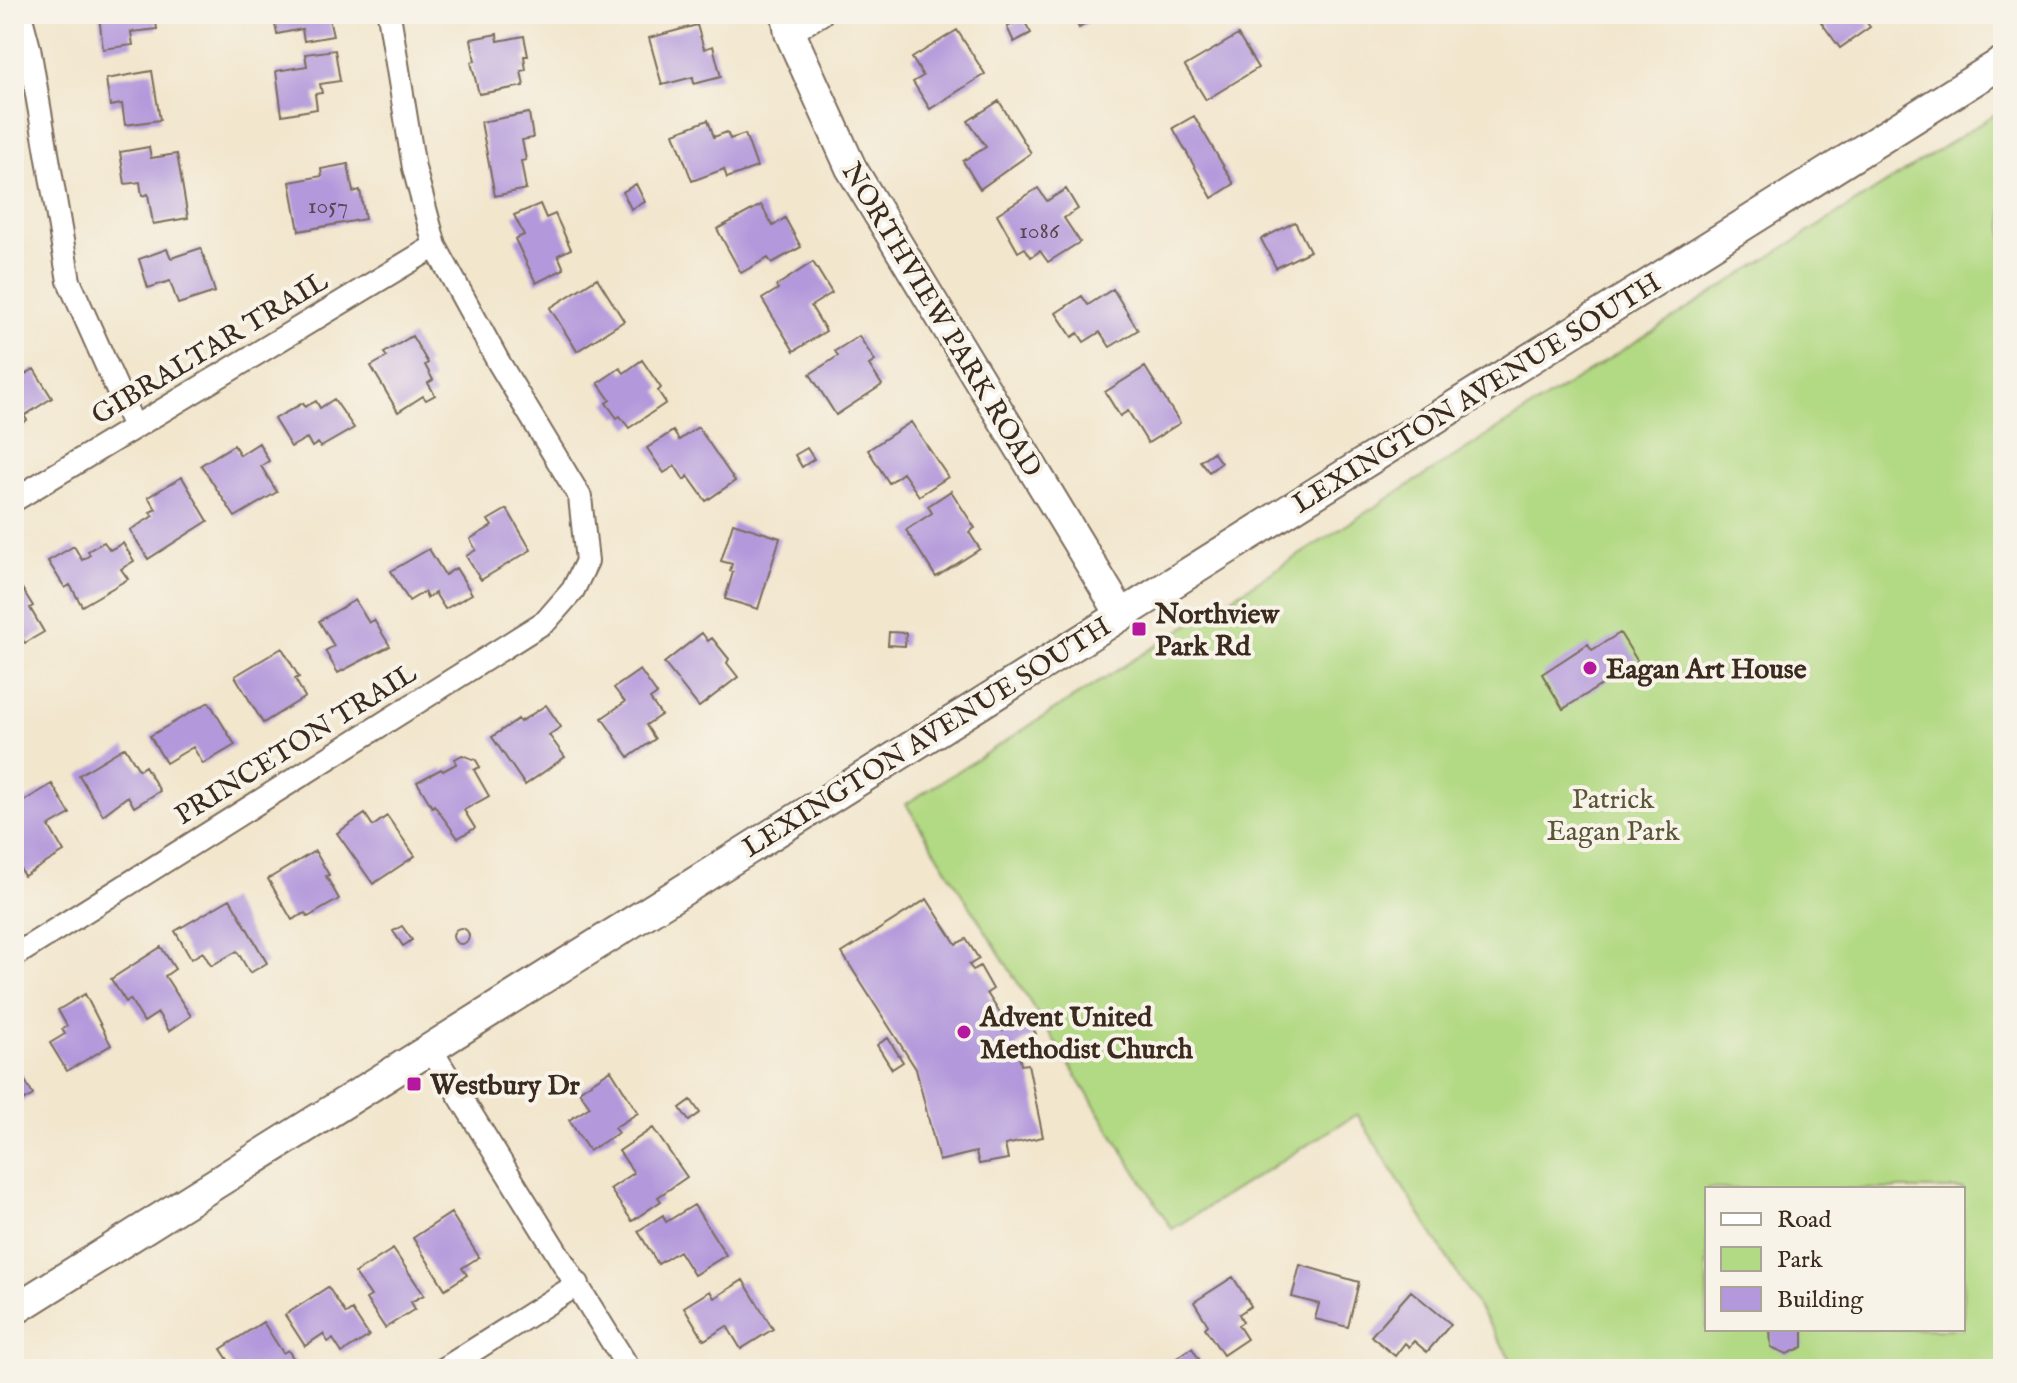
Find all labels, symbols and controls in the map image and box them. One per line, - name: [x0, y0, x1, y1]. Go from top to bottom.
- street label: NORTHVIEW PARK ROAD: [833, 157, 1049, 484]
- house number: 1057: [308, 191, 348, 222]
- house number: 1086: [1019, 216, 1060, 247]
- street label: GIBRALTAR TRAIL: [86, 265, 335, 434]
- street label: LEXINGTON AVENUE SOUTH: [1287, 266, 1668, 522]
- place label: Northview Park Rd: [1154, 598, 1280, 665]
- street label: LEXINGTON AVENUE SOUTH: [737, 610, 1118, 866]
- marker: Northview Park Rd: [1130, 620, 1148, 638]
- place label: Eagan Art House: [1606, 653, 1807, 688]
- street label: PRINCETON TRAIL: [169, 656, 424, 834]
- marker: Eagan Art House: [1581, 659, 1599, 677]
- park label: Patrick Eagan Park: [1546, 783, 1681, 850]
- place label: Advent United Methodist Church: [979, 1001, 1194, 1068]
- marker: Advent United Methodist Church: [955, 1023, 973, 1041]
- place label: Westbury Dr: [429, 1069, 581, 1104]
- marker: Westbury Dr: [405, 1075, 423, 1093]
- legend: [1705, 1187, 1965, 1331]
- text: Road: [1777, 1205, 1831, 1236]
- text: Park: [1777, 1245, 1823, 1276]
- text: Building: [1777, 1285, 1864, 1316]

